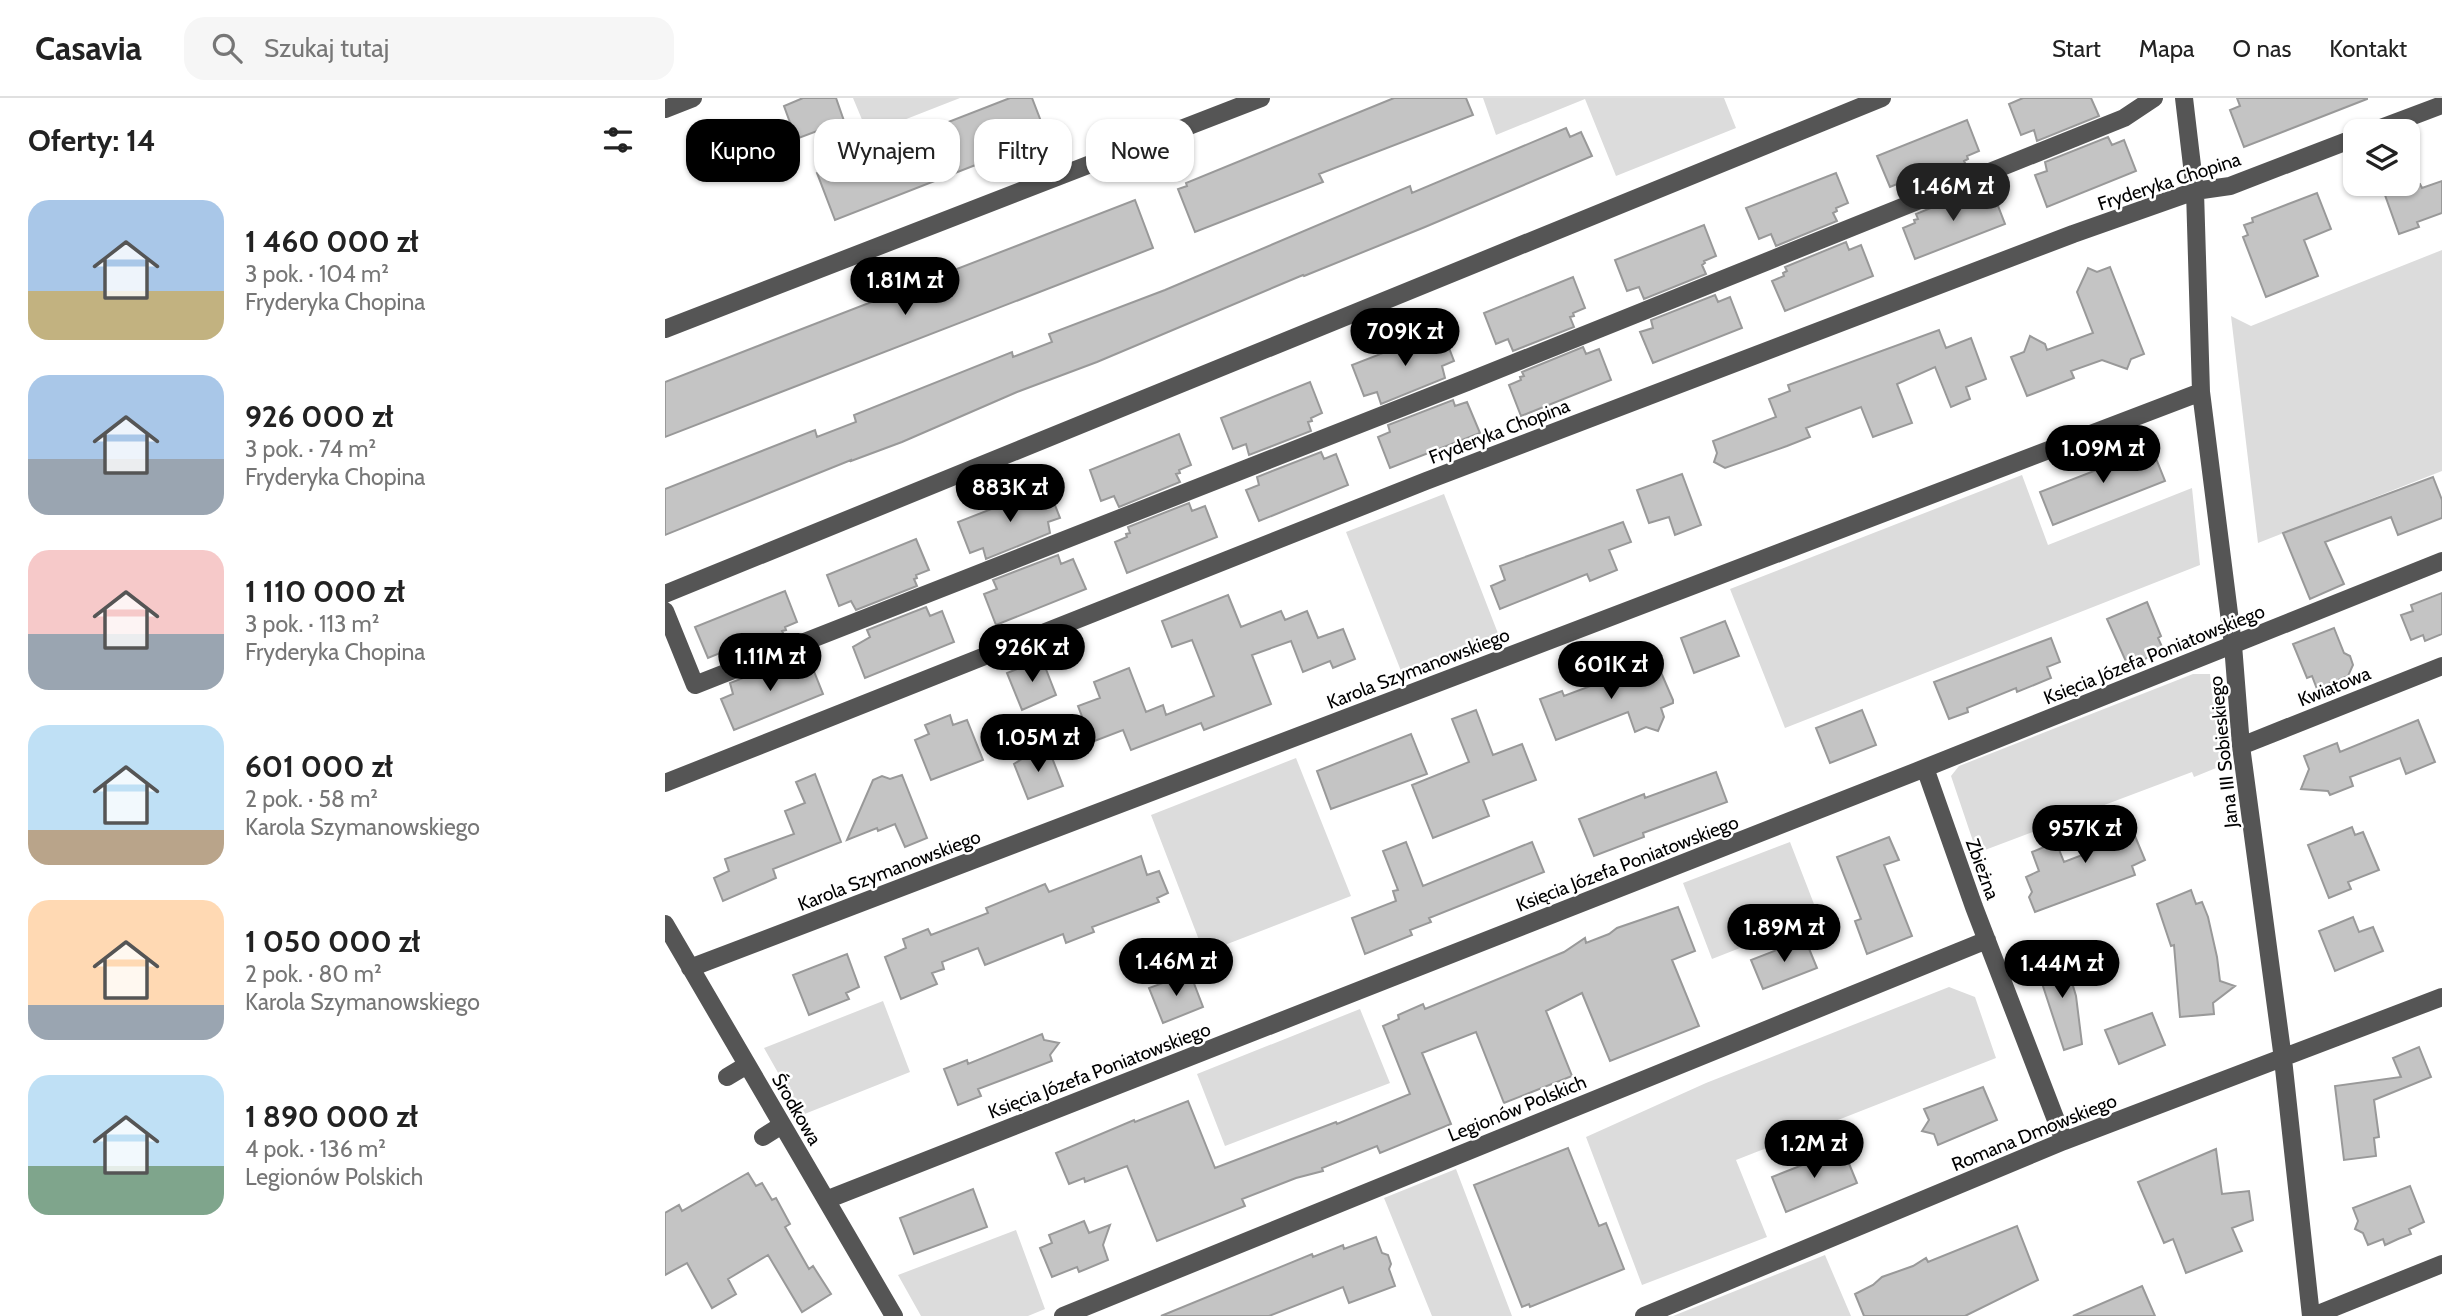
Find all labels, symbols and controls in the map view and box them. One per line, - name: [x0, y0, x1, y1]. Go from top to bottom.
- search box: [184, 17, 674, 80]
- text: Casavia: [35, 28, 142, 68]
- icon: search: [208, 29, 246, 67]
- text: Szukaj tutaj: [264, 32, 389, 64]
- text: Start: [2052, 34, 2101, 63]
- text: Mapa: [2139, 34, 2195, 63]
- text: O nas: [2233, 34, 2291, 63]
- text: Kontakt: [2329, 34, 2407, 63]
- chip: Kupno: [686, 119, 800, 182]
- chip: Wynajem: [814, 119, 960, 182]
- chip: Filtry: [974, 119, 1072, 182]
- chip: Nowe: [1086, 119, 1194, 182]
- map controls: [2343, 119, 2420, 196]
- button: layers: [2343, 119, 2420, 196]
- icon: filters: [599, 121, 637, 159]
- text: Oferty: 14: [28, 122, 156, 159]
- street label: Fryderyka Chopina: [2095, 148, 2244, 215]
- pin: 1.46M zł: [1881, 164, 2025, 223]
- text: 1.46M zł: [1912, 172, 1994, 200]
- text: 1 460 000 zł: [245, 223, 418, 260]
- icon: home: [84, 228, 168, 312]
- pin: 1.81M zł: [833, 258, 977, 317]
- text: 3 pok. · 104 m²: [245, 260, 389, 288]
- text: 1.81M zł: [866, 266, 944, 294]
- text: Fryderyka Chopina: [245, 288, 425, 316]
- pin: 709K zł: [1340, 308, 1470, 368]
- text: 709K zł: [1366, 317, 1444, 345]
- street label: Fryderyka Chopina: [1426, 394, 1573, 469]
- text: 926 000 zł: [245, 398, 394, 435]
- icon: home: [84, 403, 168, 487]
- pin: 1.09M zł: [2031, 426, 2175, 485]
- text: 1.09M zł: [2061, 434, 2145, 462]
- text: 3 pok. · 74 m²: [245, 435, 376, 463]
- text: Fryderyka Chopina: [245, 463, 425, 491]
- pin: 883K zł: [945, 464, 1075, 524]
- text: 883K zł: [972, 473, 1048, 501]
- text: 1 110 000 zł: [245, 573, 405, 610]
- icon: home: [84, 578, 168, 662]
- street label: Księcia Józefa Poniatowskiego: [2040, 600, 2268, 709]
- text: 3 pok. · 113 m²: [245, 610, 379, 638]
- street label: Karola Szymanowskiego: [1324, 623, 1513, 714]
- pin: 926K zł: [967, 624, 1097, 684]
- text: 926K zł: [995, 633, 1069, 661]
- pin: 1.11M zł: [698, 634, 842, 693]
- text: Fryderyka Chopina: [245, 638, 425, 666]
- text: 1.11M zł: [734, 642, 806, 670]
- pin: 601K zł: [1546, 642, 1676, 701]
- text: 601K zł: [1574, 650, 1648, 678]
- street label: Kwiatowa: [2295, 662, 2374, 711]
- street label: Jana III Sobieskiego: [2204, 675, 2243, 830]
- pin: 1.05M zł: [966, 714, 1110, 774]
- text: 1.05M zł: [996, 723, 1080, 751]
- text: 601 000 zł: [245, 748, 393, 785]
- icon: home: [84, 753, 168, 837]
- text: 2 pok. · 58 m²: [245, 785, 378, 813]
- pin: 957K zł: [2020, 806, 2150, 865]
- street label: Księcia Józefa Poniatowskiego: [1513, 810, 1742, 917]
- text: Karola Szymanowskiego: [245, 813, 480, 841]
- text: 957K zł: [2048, 814, 2122, 842]
- street label: Karola Szymanowskiego: [795, 825, 984, 916]
- street label: Zbieżna: [1961, 835, 2004, 903]
- pin: 1.89M zł: [1712, 904, 1856, 964]
- text: 1.89M zł: [1743, 913, 1825, 941]
- text: 1 050 000 zł: [245, 923, 420, 960]
- icon: home: [84, 928, 168, 1012]
- pin: 1.46M zł: [1104, 939, 1248, 998]
- pin: 1.44M zł: [1990, 940, 2134, 1000]
- text: 1.46M zł: [1135, 947, 1217, 975]
- text: 1.44M zł: [2020, 949, 2104, 977]
- text: 2 pok. · 80 m²: [245, 960, 382, 988]
- text: Karola Szymanowskiego: [245, 988, 480, 1016]
- street label: Księcia Józefa Poniatowskiego: [985, 1017, 1214, 1124]
- street label: Środkowa: [767, 1069, 827, 1149]
- street label: Legionów Polskich: [1445, 1070, 1590, 1147]
- street label: Romana Dmowskiego: [1948, 1089, 2120, 1176]
- text: 1 890 000 zł: [245, 1098, 418, 1135]
- icon: home: [84, 1103, 168, 1187]
- pin: 1.2M zł: [1749, 1121, 1879, 1180]
- text: 1.2M zł: [1781, 1129, 1847, 1157]
- text: 4 pok. · 136 m²: [245, 1135, 386, 1163]
- text: Legionów Polskich: [245, 1163, 423, 1191]

